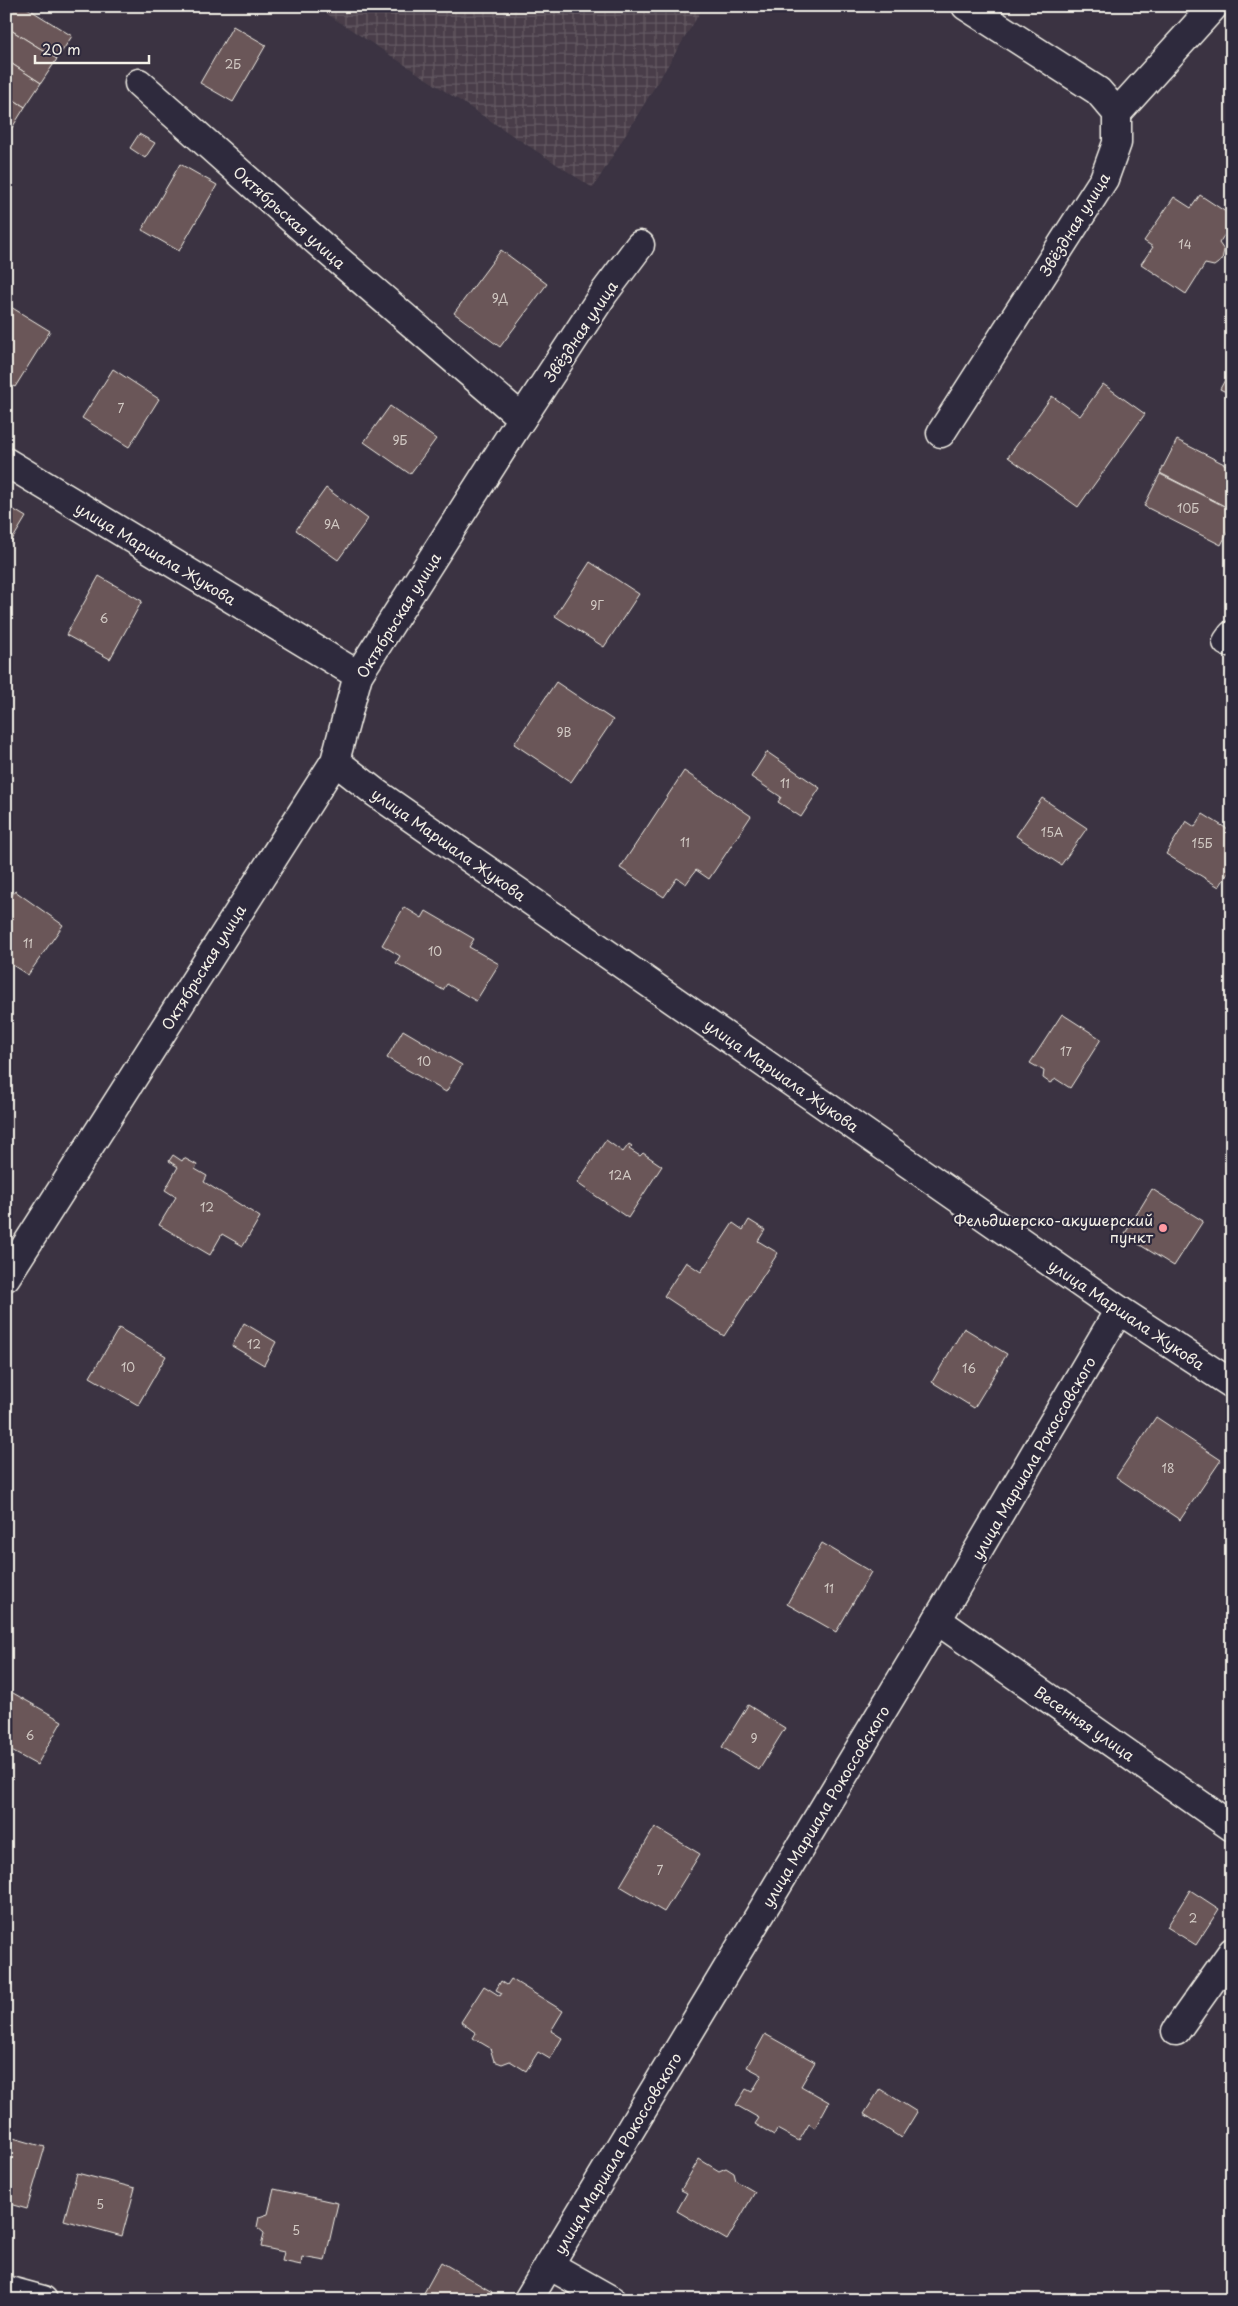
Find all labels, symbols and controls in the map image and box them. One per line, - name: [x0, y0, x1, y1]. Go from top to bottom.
- scale bar: [35, 32, 149, 64]
- text: 20 m: [42, 37, 81, 60]
- house number: 2Б: [225, 55, 241, 73]
- street label: Октябрьская улица: [229, 160, 352, 274]
- street label: Звёздная улица: [1033, 167, 1115, 280]
- house number: 14: [1178, 235, 1192, 253]
- street label: Звёздная улица: [537, 275, 623, 386]
- house number: 9Д: [492, 289, 509, 307]
- house number: 7: [118, 399, 125, 417]
- house number: 9Б: [393, 431, 408, 449]
- street label: улица Маршала Жукова: [71, 496, 241, 611]
- house number: 10Б: [1177, 499, 1199, 517]
- house number: 9А: [324, 515, 340, 533]
- street label: Октябрьская улица: [350, 547, 446, 682]
- house number: 9Г: [590, 596, 604, 614]
- house number: 6: [100, 609, 108, 627]
- house number: 9В: [557, 723, 572, 741]
- house number: 11: [780, 774, 790, 792]
- street label: улица Маршала Жукова: [367, 782, 532, 907]
- house number: 15А: [1041, 823, 1063, 841]
- house number: 11: [680, 833, 690, 851]
- house number: 15Б: [1192, 834, 1213, 852]
- street label: Октябрьская улица: [155, 899, 251, 1034]
- house number: 11: [23, 934, 33, 952]
- house number: 10: [428, 942, 442, 960]
- street label: улица Маршала Жукова: [700, 1013, 865, 1138]
- house number: 17: [1060, 1042, 1072, 1060]
- house number: 10: [417, 1052, 431, 1070]
- house number: 12А: [608, 1166, 632, 1184]
- house number: 12: [200, 1198, 214, 1216]
- place label: Фельдшерско-акушерский пункт: [954, 1208, 1154, 1248]
- marker: Фельдшерско-акушерский пункт: [1157, 1222, 1169, 1234]
- street label: улица Маршала Жукова: [1044, 1253, 1210, 1375]
- house number: 12: [247, 1335, 261, 1353]
- street label: улица Маршала Рокоссовского: [965, 1352, 1101, 1564]
- house number: 10: [121, 1358, 135, 1376]
- house number: 16: [962, 1359, 976, 1377]
- house number: 18: [1162, 1459, 1174, 1477]
- house number: 11: [824, 1579, 834, 1597]
- street label: Весенняя улица: [1030, 1680, 1140, 1767]
- street label: улица Маршала Рокоссовского: [755, 1701, 895, 1911]
- house number: 6: [26, 1726, 34, 1744]
- house number: 9: [750, 1729, 758, 1747]
- house number: 7: [657, 1861, 664, 1879]
- house number: 2: [1189, 1909, 1197, 1927]
- street label: улица Маршала Рокоссовского: [547, 2048, 687, 2258]
- house number: 5: [96, 2195, 104, 2213]
- house number: 5: [292, 2221, 300, 2239]

